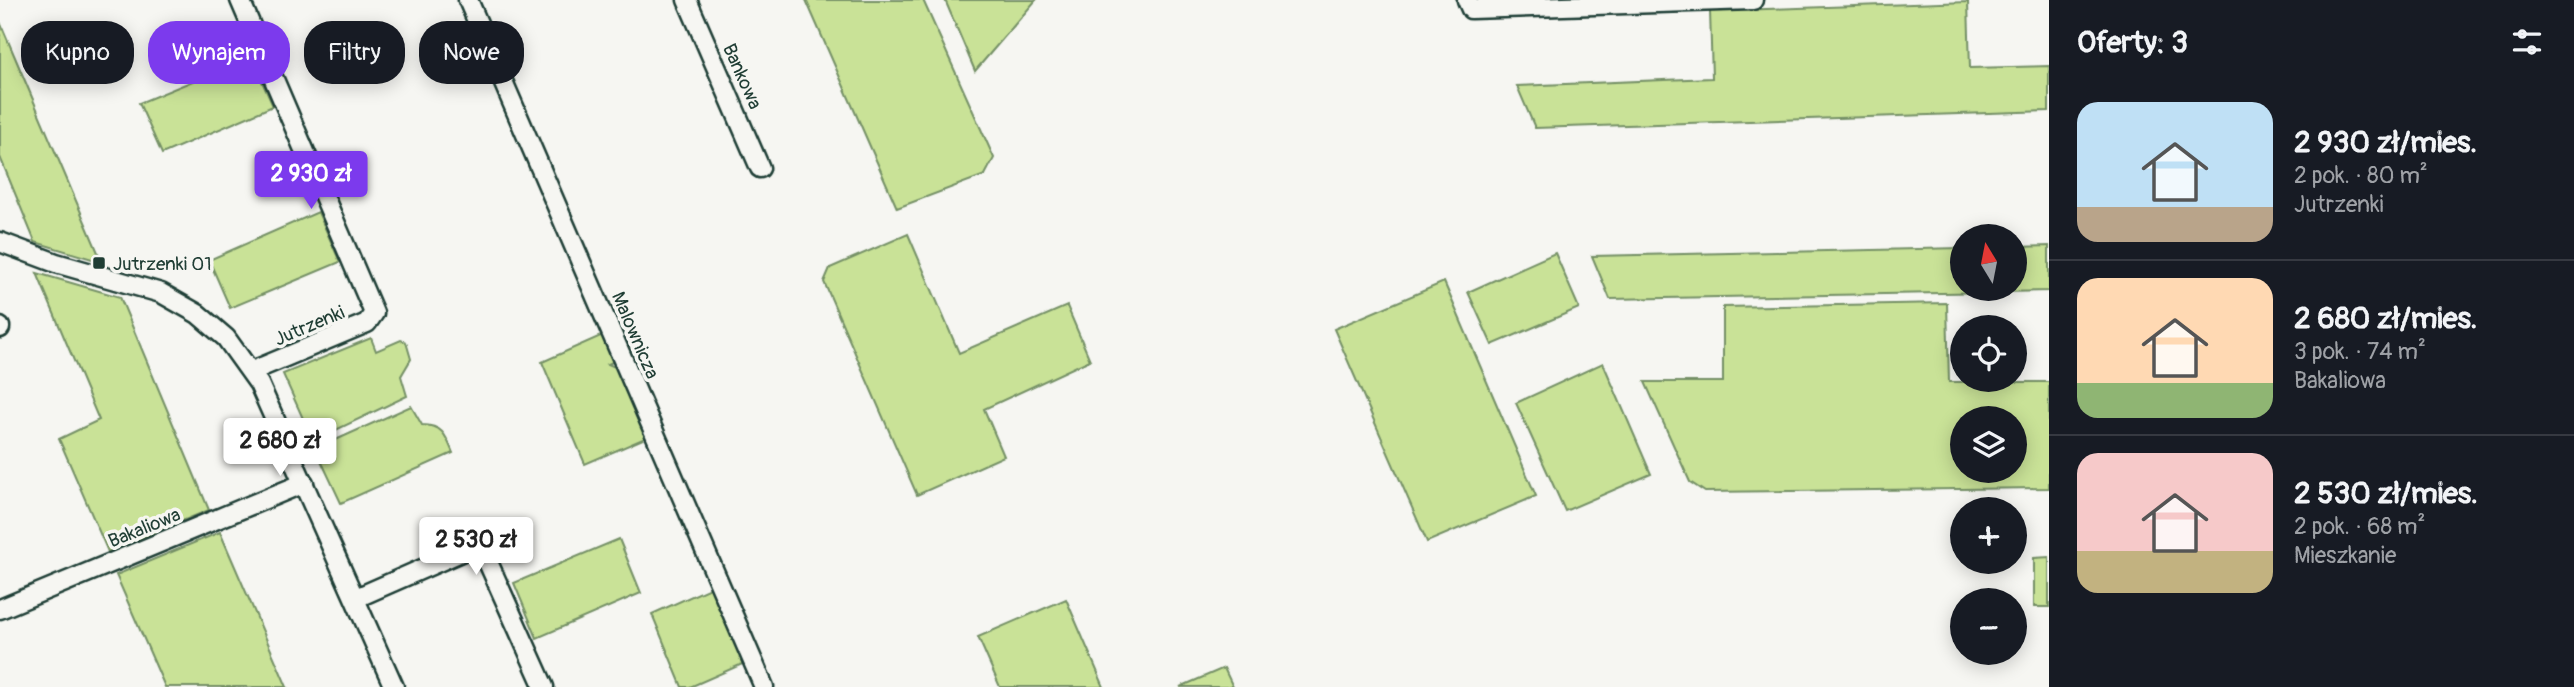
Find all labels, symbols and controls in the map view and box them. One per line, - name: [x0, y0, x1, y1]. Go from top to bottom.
- chip: Kupno: [21, 21, 134, 84]
- chip: Wynajem: [148, 21, 290, 84]
- chip: Filtry: [304, 21, 405, 84]
- chip: Nowe: [419, 21, 524, 84]
- icon: filters: [2508, 23, 2546, 61]
- text: Oferty: 3: [2077, 24, 2188, 61]
- street label: Bankowa: [717, 40, 767, 113]
- text: 2 930 zł/mies.: [2294, 124, 2477, 161]
- icon: home: [2133, 130, 2217, 214]
- pin: 2 930 zł: [239, 152, 383, 211]
- text: 2 930 zł: [271, 159, 351, 188]
- text: 2 pok. · 80 m²: [2294, 161, 2428, 190]
- text: Jutrzenki: [2294, 190, 2384, 219]
- north arrow: [1950, 224, 2026, 301]
- map controls: [1950, 224, 2027, 665]
- place label: Jutrzenki 01: [113, 252, 212, 276]
- marker: Jutrzenki 01: [91, 255, 107, 271]
- street label: Malownicza: [606, 288, 664, 383]
- street label: Jutrzenki: [271, 300, 348, 351]
- text: 2 680 zł/mies.: [2294, 300, 2477, 337]
- icon: home: [2133, 306, 2217, 390]
- button: locate: [1950, 315, 2027, 392]
- text: 3 pok. · 74 m²: [2294, 337, 2426, 366]
- text: Bakaliowa: [2294, 366, 2386, 395]
- button: layers: [1950, 406, 2027, 483]
- pin: 2 680 zł: [208, 419, 352, 478]
- text: 2 680 zł: [239, 426, 321, 455]
- text: 2 530 zł/mies.: [2294, 475, 2478, 512]
- icon: home: [2133, 481, 2217, 565]
- button: +: [1950, 497, 2027, 574]
- street label: Bakaliowa: [105, 503, 184, 553]
- text: 2 pok. · 68 m²: [2294, 512, 2425, 541]
- pin: 2 530 zł: [404, 518, 548, 577]
- text: 2 530 zł: [435, 525, 517, 554]
- text: Mieszkanie: [2294, 541, 2396, 570]
- button: −: [1950, 588, 2027, 665]

